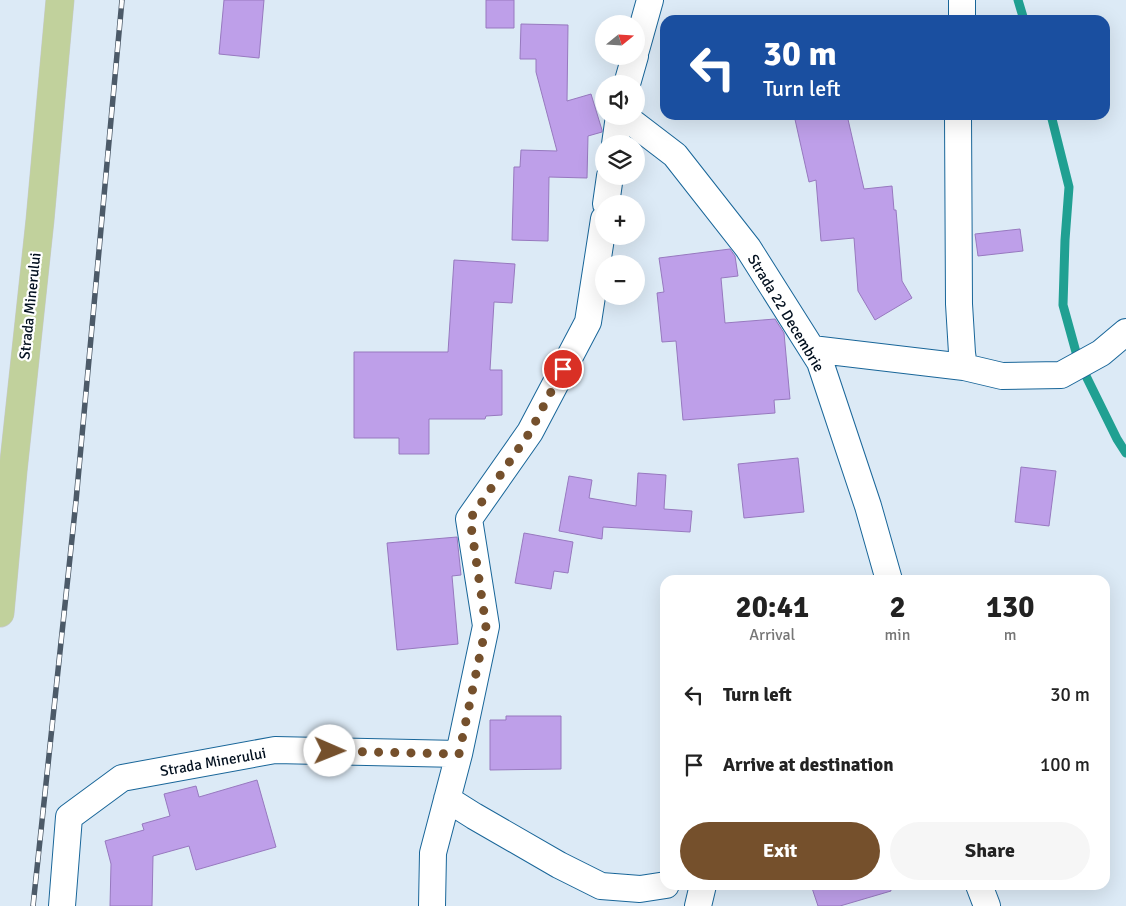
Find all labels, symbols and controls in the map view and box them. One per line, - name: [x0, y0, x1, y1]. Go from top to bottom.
- north arrow: [595, 15, 645, 65]
- map controls: [595, 15, 645, 305]
- text: 30 m: [763, 32, 837, 75]
- icon: left: [680, 35, 745, 100]
- button: sound: [595, 75, 645, 125]
- text: Turn left: [763, 75, 841, 102]
- button: layers: [595, 135, 645, 185]
- button: +: [595, 195, 645, 245]
- street label: Strada 22 Decembrie: [744, 251, 828, 375]
- street label: Strada Minerului: [15, 252, 45, 360]
- button: −: [595, 255, 645, 305]
- pin: [542, 348, 584, 390]
- icon: arrive: [549, 355, 577, 383]
- text: 20:41: [735, 589, 809, 626]
- text: 2: [889, 589, 906, 626]
- text: 130: [986, 589, 1034, 626]
- text: Arrival: [749, 625, 795, 645]
- text: min: [885, 625, 910, 645]
- text: m: [1004, 625, 1017, 645]
- icon: left: [680, 681, 708, 709]
- text: Turn left: [723, 683, 792, 707]
- text: 30 m: [1050, 683, 1090, 707]
- position arrow: [303, 724, 355, 776]
- street label: Strada Minerului: [159, 744, 267, 780]
- icon: arrive: [680, 751, 708, 779]
- text: Arrive at destination: [723, 753, 894, 777]
- text: 100 m: [1040, 753, 1090, 777]
- button: Exit: [680, 822, 880, 880]
- button: Share: [890, 822, 1090, 880]

